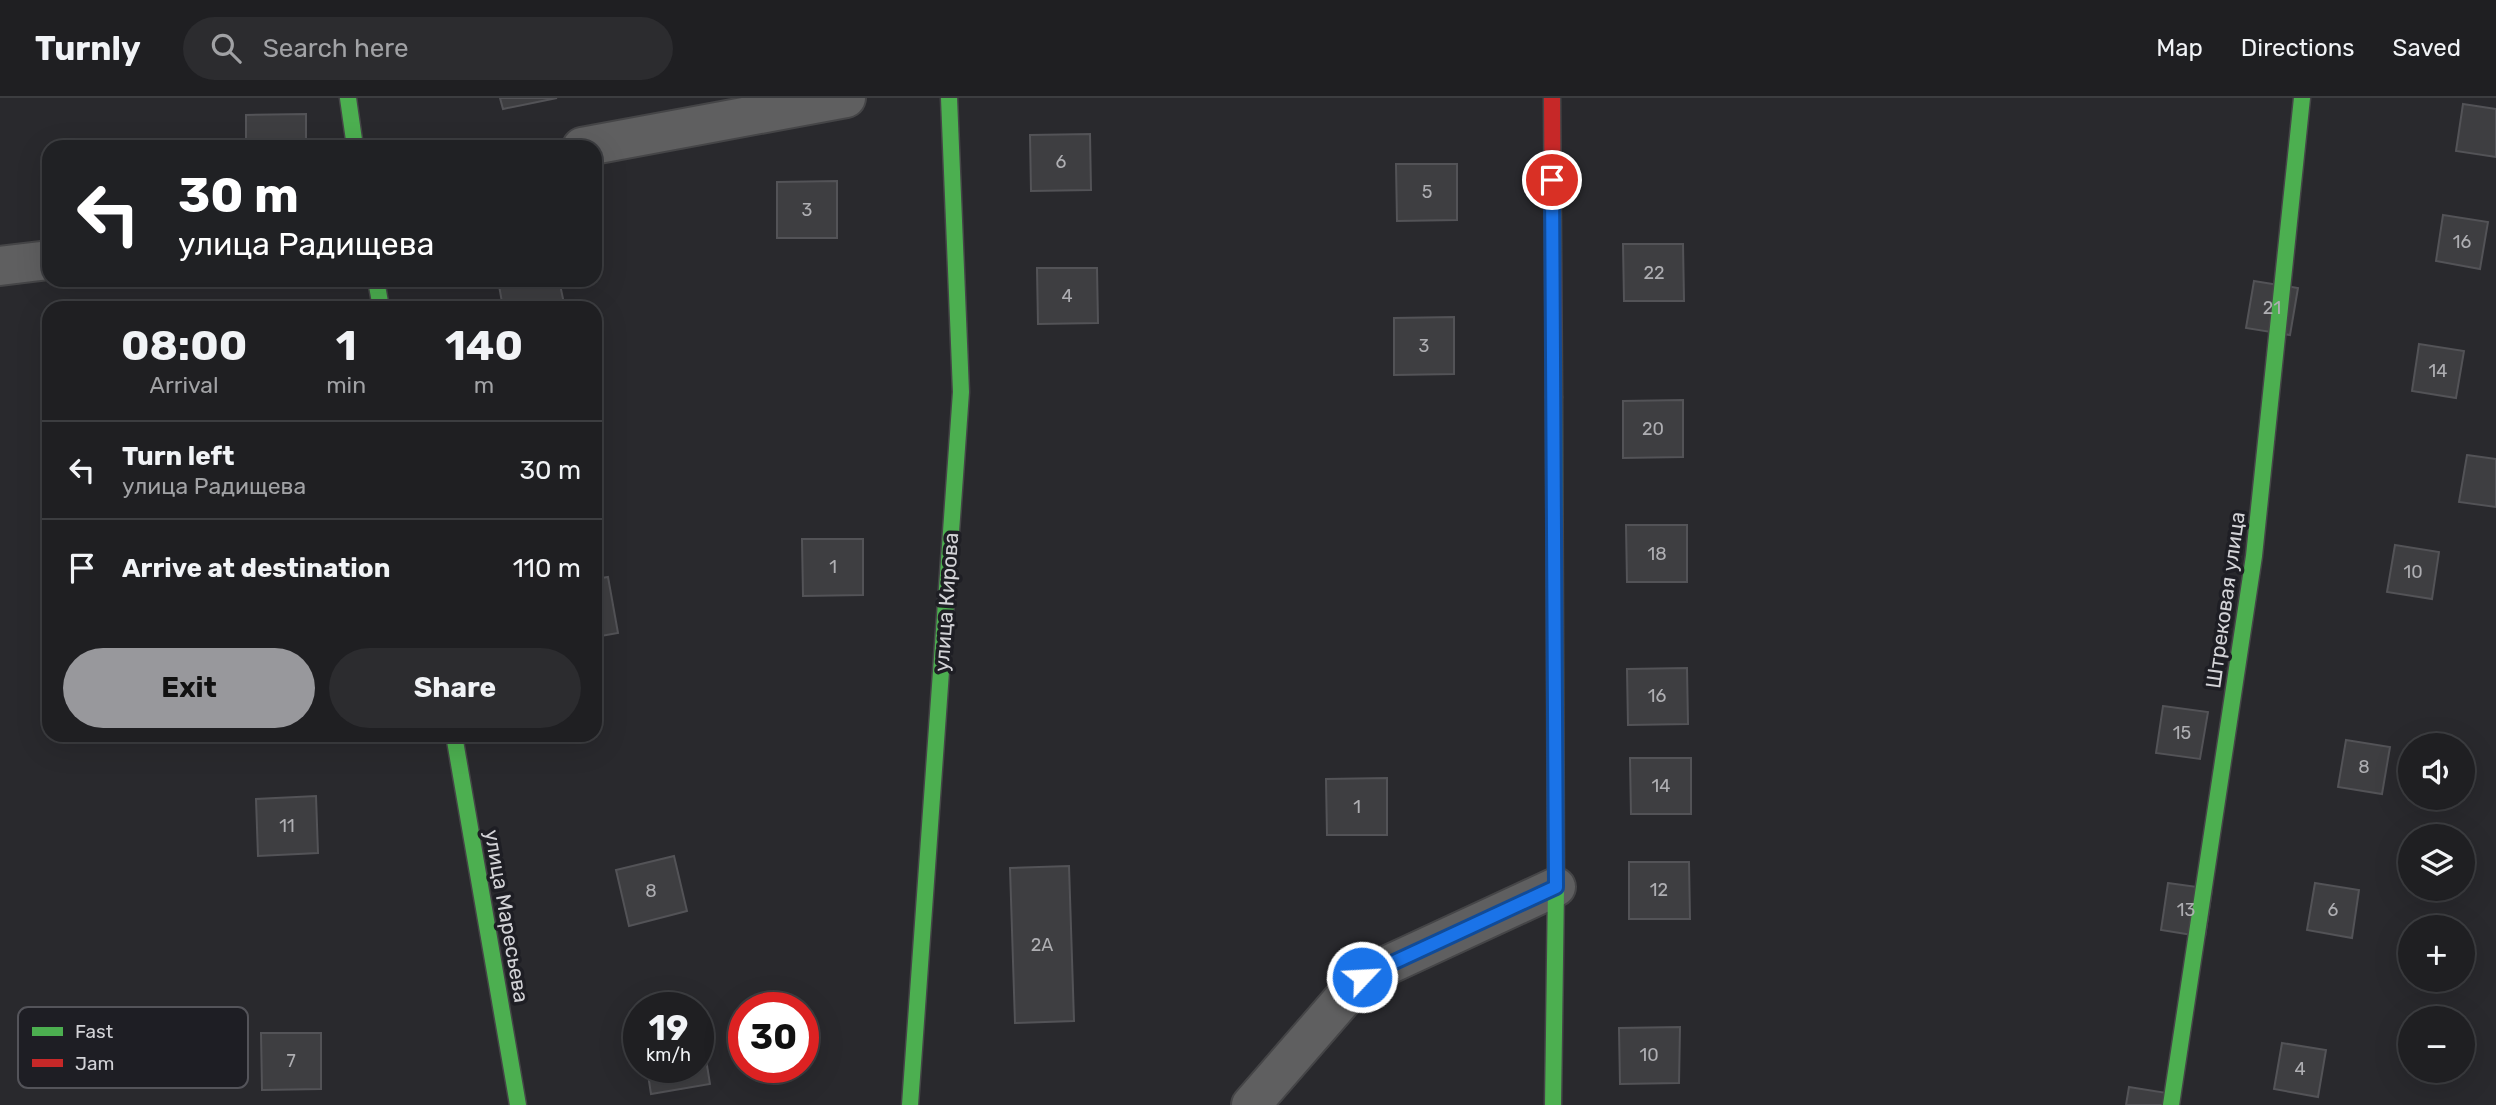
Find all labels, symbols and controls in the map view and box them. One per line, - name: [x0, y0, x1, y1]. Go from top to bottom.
- search box: [183, 17, 673, 80]
- text: Turnly: [35, 29, 141, 68]
- icon: search: [207, 29, 245, 67]
- text: Search here: [263, 33, 409, 64]
- text: Map: [2156, 34, 2203, 62]
- text: Directions: [2241, 34, 2354, 62]
- text: Saved: [2392, 34, 2461, 62]
- pin: [1522, 150, 1582, 210]
- house number: 6: [1056, 151, 1067, 173]
- icon: arrive: [1533, 161, 1571, 199]
- text: 30 m: [178, 166, 299, 224]
- icon: left: [63, 168, 154, 259]
- house number: 5: [1422, 181, 1432, 203]
- house number: 3: [802, 199, 812, 221]
- text: улица Радищева: [178, 225, 434, 263]
- house number: 16: [2453, 231, 2471, 253]
- house number: 22: [1643, 262, 1665, 284]
- house number: 4: [1061, 285, 1073, 307]
- house number: 21: [2263, 297, 2281, 319]
- text: 08:00: [121, 321, 247, 371]
- text: 1: [336, 321, 357, 371]
- text: 140: [445, 321, 523, 371]
- house number: 3: [1419, 335, 1429, 357]
- house number: 14: [2429, 360, 2447, 382]
- text: Arrival: [150, 371, 219, 399]
- text: min: [326, 371, 366, 399]
- text: m: [474, 371, 494, 399]
- house number: 20: [1642, 418, 1664, 440]
- text: Turn left: [122, 441, 234, 472]
- icon: left: [63, 451, 101, 489]
- text: 30 m: [519, 455, 581, 486]
- text: улица Радищева: [122, 472, 306, 500]
- street label: Штрековая улица: [2200, 510, 2250, 690]
- street label: улица Кирова: [929, 531, 963, 673]
- house number: 18: [1647, 543, 1667, 565]
- icon: arrive: [63, 549, 101, 587]
- text: Arrive at destination: [122, 553, 390, 584]
- text: 110 m: [513, 553, 581, 584]
- house number: 1: [829, 556, 837, 578]
- house number: 10: [2403, 561, 2423, 583]
- button: Exit: [63, 648, 315, 728]
- button: Share: [329, 648, 581, 728]
- house number: 16: [1648, 685, 1666, 707]
- house number: 15: [2173, 722, 2191, 744]
- map controls: [2398, 733, 2475, 1083]
- button: sound: [2398, 733, 2475, 810]
- house number: 8: [2358, 756, 2370, 778]
- house number: 14: [1652, 775, 1670, 797]
- house number: 1: [1353, 796, 1361, 818]
- house number: 11: [279, 815, 295, 837]
- button: layers: [2398, 824, 2475, 901]
- street label: улица Маресьева: [479, 827, 535, 1005]
- house number: 12: [1650, 879, 1668, 901]
- house number: 8: [645, 880, 657, 902]
- house number: 13: [2177, 899, 2195, 921]
- house number: 6: [2328, 899, 2339, 921]
- button: +: [2398, 915, 2475, 992]
- house number: 2А: [1031, 934, 1053, 956]
- position arrow: [1325, 940, 1399, 1014]
- speed limit sign: 30: [728, 992, 819, 1083]
- button: −: [2398, 1006, 2475, 1083]
- legend: [18, 1007, 248, 1088]
- text: 19: [649, 1007, 688, 1049]
- text: Fast: [75, 1020, 114, 1043]
- text: km/h: [646, 1044, 691, 1066]
- house number: 10: [1639, 1044, 1659, 1066]
- house number: 7: [286, 1050, 296, 1072]
- text: Jam: [75, 1052, 114, 1075]
- house number: 4: [2294, 1058, 2306, 1080]

